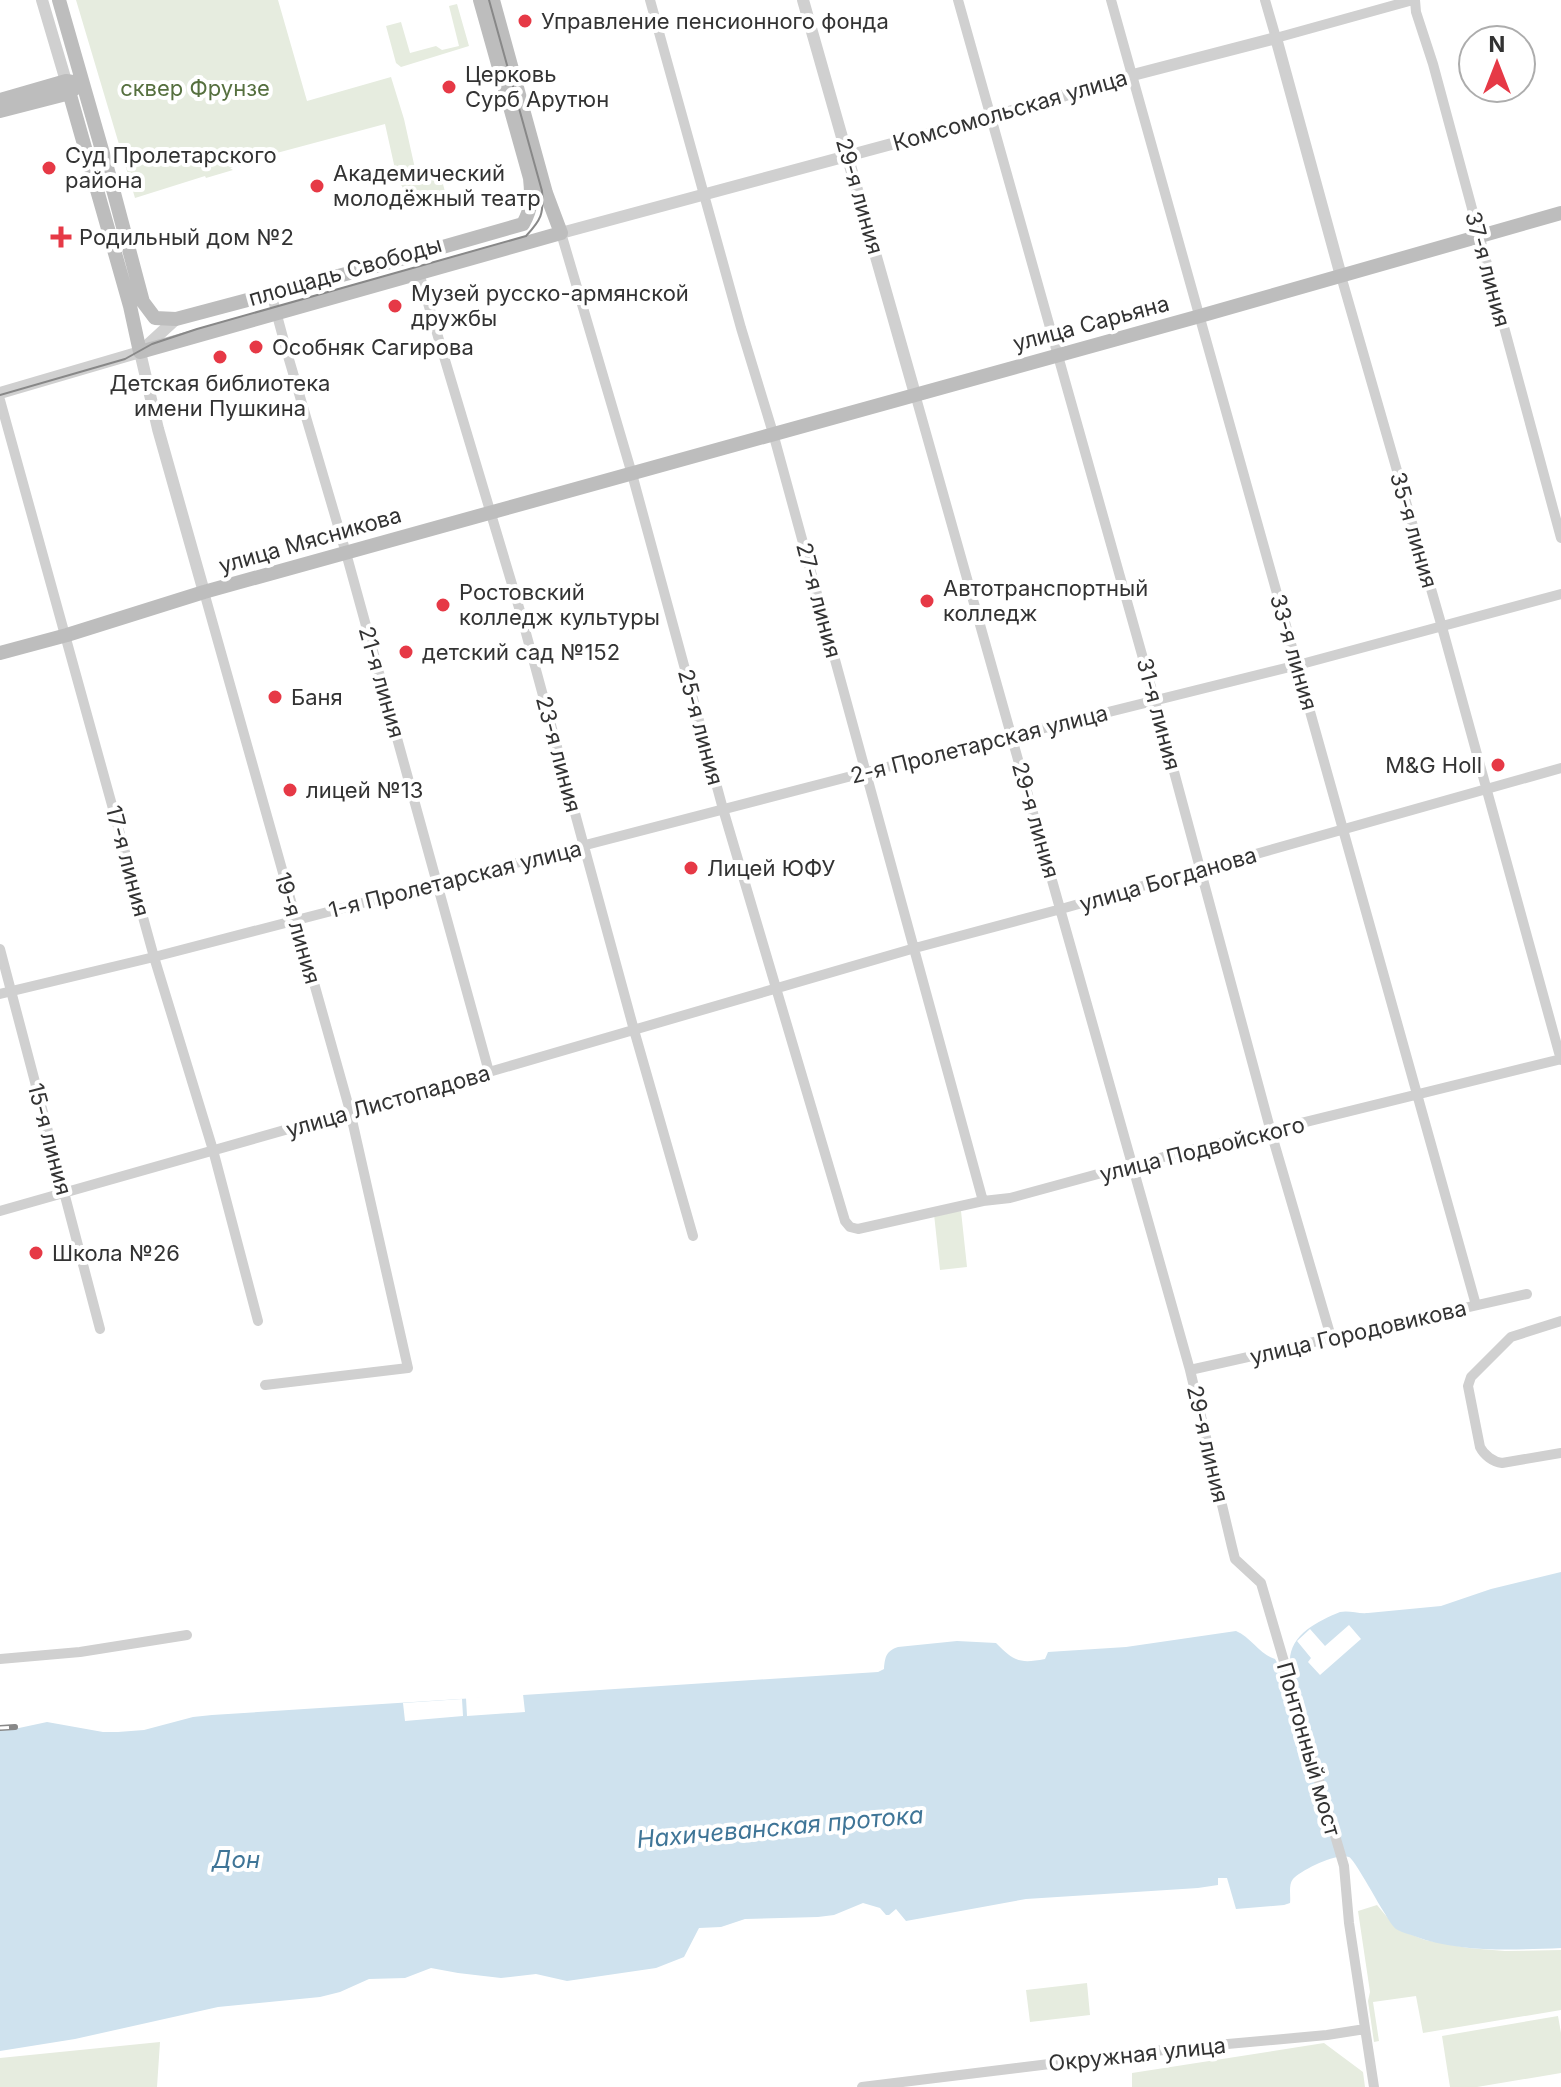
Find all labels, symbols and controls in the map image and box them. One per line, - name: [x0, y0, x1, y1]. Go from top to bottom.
- place label: Управление пенсионного фонда: [541, 8, 889, 34]
- marker: Управление пенсионного фонда: [516, 12, 534, 30]
- north arrow: [1457, 24, 1537, 104]
- text: N: [1489, 31, 1505, 57]
- place label: Церковь Сурб Арутюн: [465, 61, 609, 112]
- street label: Комсомольская улица: [890, 64, 1130, 156]
- park label: сквер Фрунзе: [120, 75, 270, 101]
- marker: Церковь Сурб Арутюн: [440, 78, 458, 96]
- street label: 29-я линия: [831, 135, 889, 257]
- place label: Суд Пролетарского района: [65, 142, 277, 193]
- marker: Суд Пролетарского района: [40, 159, 58, 177]
- place label: Академический молодёжный театр: [333, 160, 541, 211]
- marker: Академический молодёжный театр: [308, 177, 326, 195]
- street label: 37-я линия: [1460, 208, 1516, 330]
- place label: Родильный дом №2: [79, 224, 294, 250]
- marker: Родильный дом №2: [50, 226, 72, 248]
- street label: площадь Свободы: [245, 231, 445, 311]
- place label: Музей русско-армянской дружбы: [411, 280, 689, 331]
- street label: улица Сарьяна: [1010, 290, 1172, 356]
- marker: Музей русско-армянской дружбы: [386, 297, 404, 315]
- place label: Особняк Сагирова: [272, 334, 474, 360]
- marker: Особняк Сагирова: [247, 338, 265, 356]
- marker: Детская библиотека имени Пушкина: [211, 348, 229, 366]
- place label: Детская библиотека имени Пушкина: [110, 370, 330, 421]
- street label: 35-я линия: [1385, 469, 1443, 591]
- street label: улица Мясникова: [216, 501, 404, 579]
- street label: 27-я линия: [791, 540, 847, 660]
- place label: Автотранспортный колледж: [943, 575, 1148, 626]
- place label: Ростовский колледж культуры: [459, 579, 660, 630]
- street label: 33-я линия: [1265, 591, 1323, 713]
- marker: Автотранспортный колледж: [918, 592, 936, 610]
- marker: Ростовский колледж культуры: [434, 596, 452, 614]
- street label: 21-я линия: [354, 623, 410, 741]
- place label: детский сад №152: [422, 639, 620, 665]
- marker: детский сад №152: [397, 643, 415, 661]
- street label: 31-я линия: [1132, 655, 1186, 773]
- street label: 25-я линия: [673, 666, 729, 788]
- place label: Баня: [291, 684, 343, 710]
- marker: Баня: [266, 688, 284, 706]
- street label: 23-я линия: [531, 693, 587, 815]
- street label: 2-я Пролетарская улица: [848, 699, 1110, 789]
- place label: M&G Holl: [1385, 752, 1482, 778]
- marker: M&G Holl: [1489, 756, 1507, 774]
- street label: 29-я линия: [1007, 759, 1065, 881]
- place label: лицей №13: [306, 777, 423, 803]
- marker: лицей №13: [281, 781, 299, 799]
- street label: 17-я линия: [101, 803, 155, 919]
- street label: 1-я Пролетарская улица: [326, 835, 584, 923]
- street label: улица Богданова: [1077, 841, 1259, 917]
- place label: Лицей ЮФУ: [707, 855, 835, 881]
- marker: Лицей ЮФУ: [682, 859, 700, 877]
- street label: 19-я линия: [270, 869, 326, 987]
- street label: улица Листопадова: [283, 1059, 493, 1143]
- street label: 15-я линия: [23, 1080, 77, 1198]
- street label: улица Подвойского: [1097, 1111, 1307, 1187]
- place label: Школа №26: [52, 1240, 180, 1266]
- marker: Школа №26: [27, 1244, 45, 1262]
- street label: улица Городовикова: [1247, 1294, 1469, 1370]
- street label: 29-я линия: [1182, 1383, 1234, 1505]
- street label: Понтонный мост: [1272, 1659, 1347, 1840]
- water label: Нахичеванская протока: [635, 1800, 925, 1854]
- water label: Дон: [211, 1845, 260, 1874]
- street label: Окружная улица: [1047, 2032, 1227, 2076]

